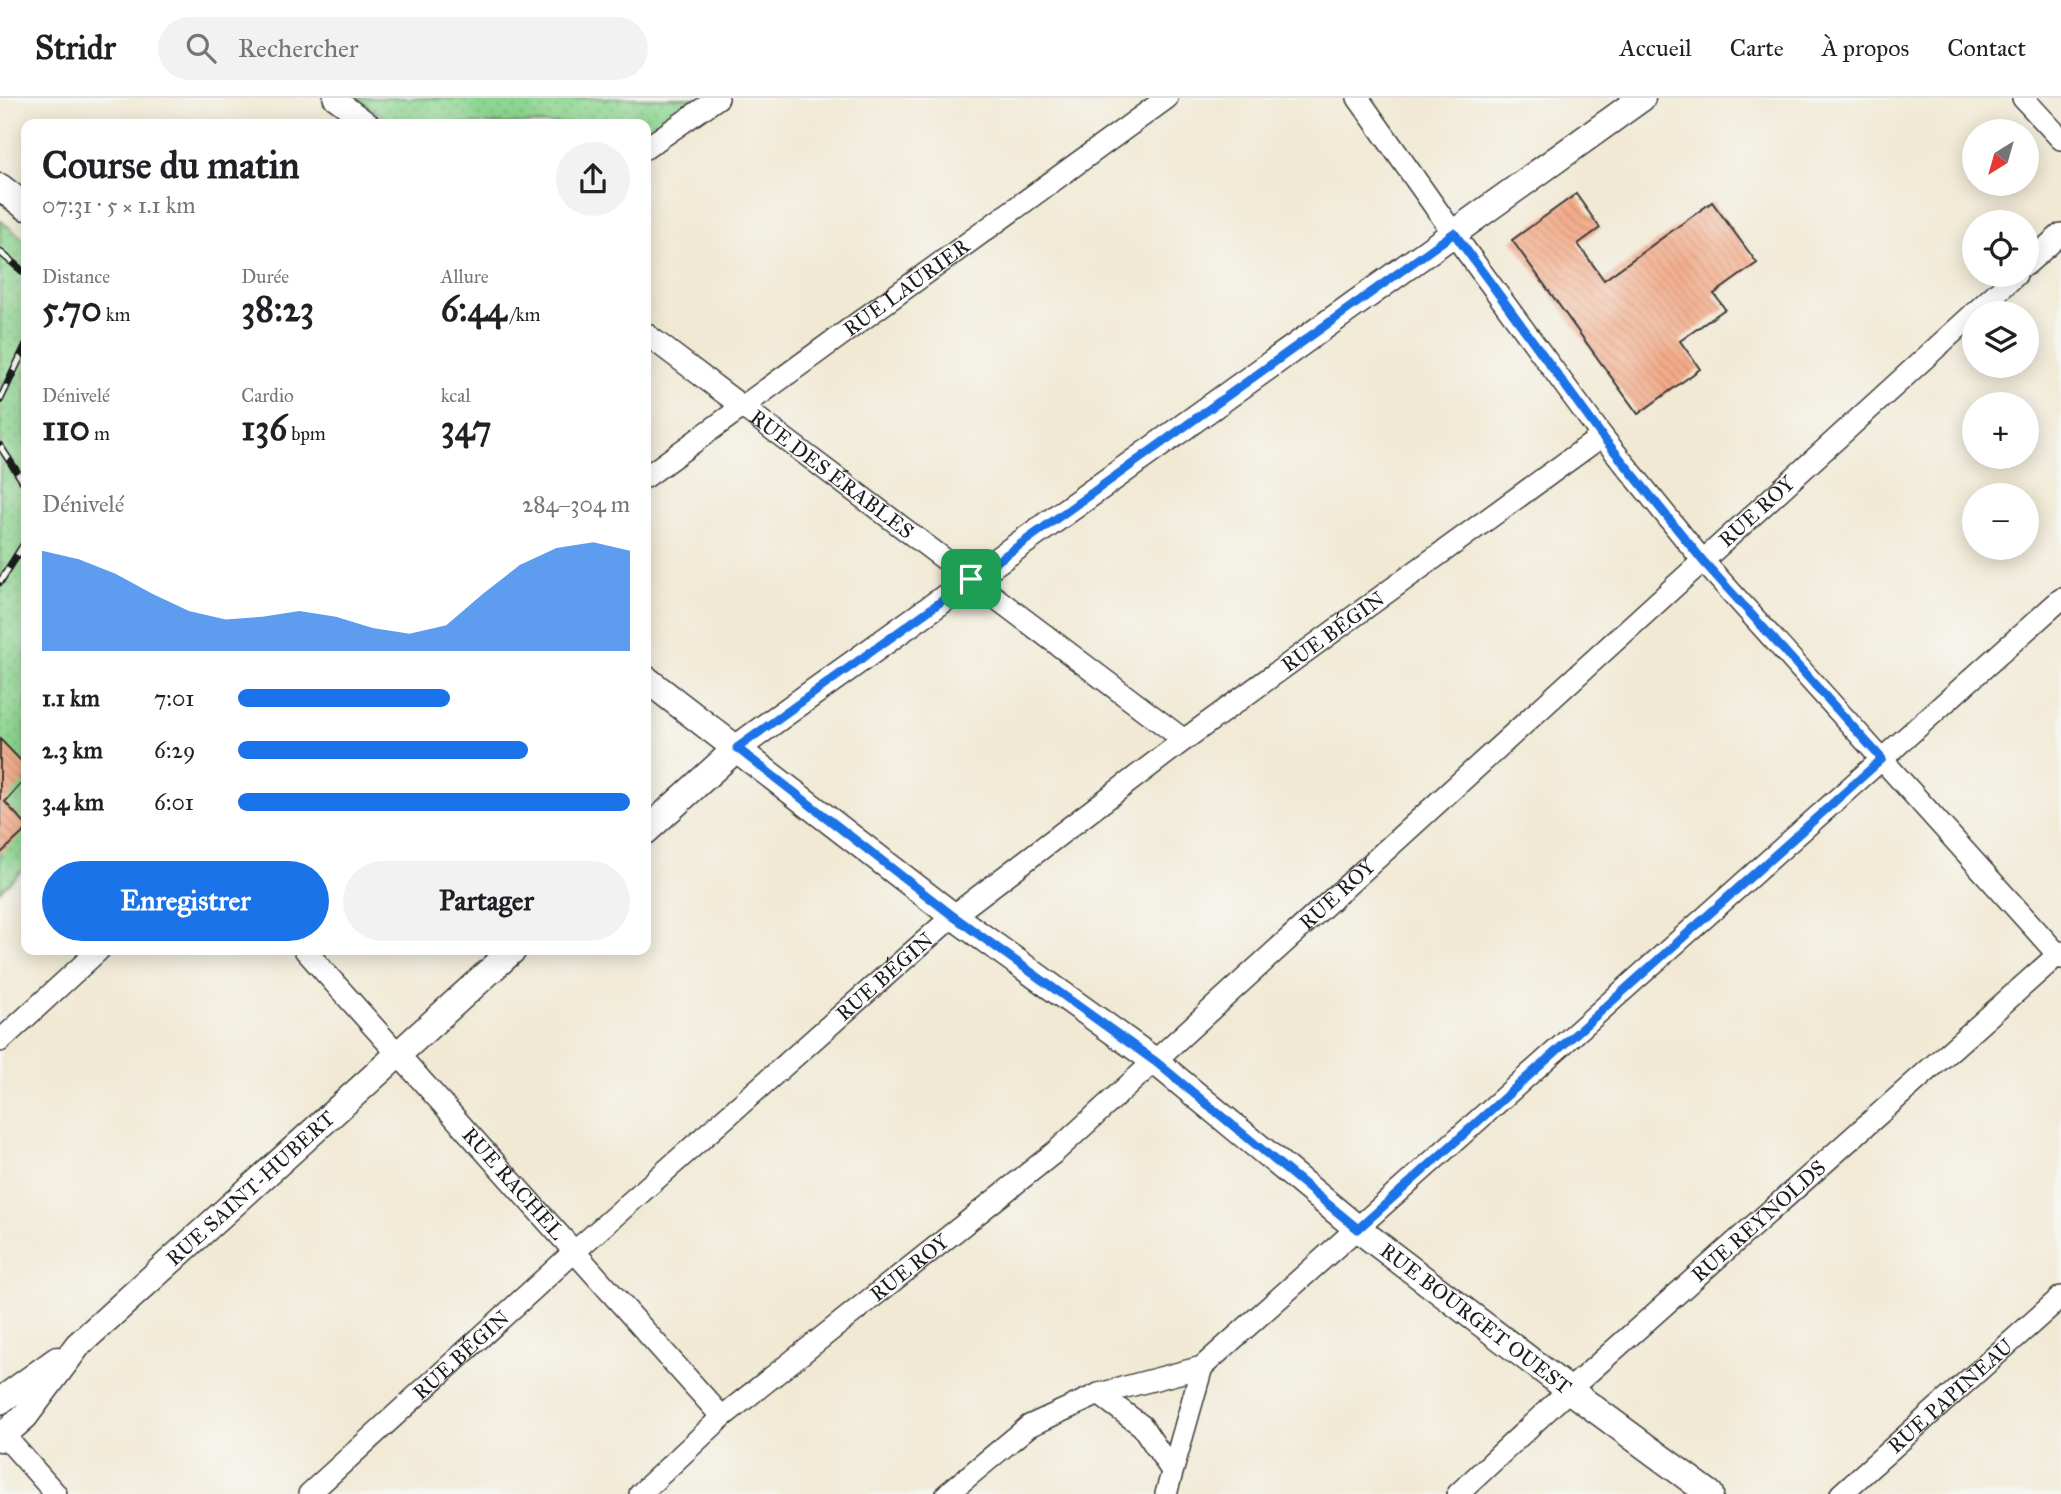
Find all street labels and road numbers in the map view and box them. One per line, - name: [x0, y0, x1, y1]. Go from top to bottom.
- street label: RUE LAURIER: [838, 232, 976, 342]
- street label: RUE DES ÉRABLES: [745, 404, 919, 545]
- street label: RUE ROY: [1713, 470, 1800, 553]
- street label: RUE BÉGIN: [1276, 585, 1390, 678]
- street label: RUE ROY: [1294, 853, 1381, 936]
- street label: RUE BÉGIN: [831, 927, 939, 1027]
- street label: RUE SAINT-HUBERT: [161, 1105, 340, 1271]
- street label: RUE RACHEL: [457, 1122, 571, 1245]
- street label: RUE REYNOLDS: [1686, 1155, 1831, 1288]
- street label: RUE ROY: [865, 1228, 955, 1307]
- street label: RUE BOURGET OUEST: [1375, 1237, 1577, 1400]
- street label: RUE BÉGIN: [408, 1305, 515, 1406]
- street label: RUE PAPINEAU: [1882, 1333, 2019, 1459]

